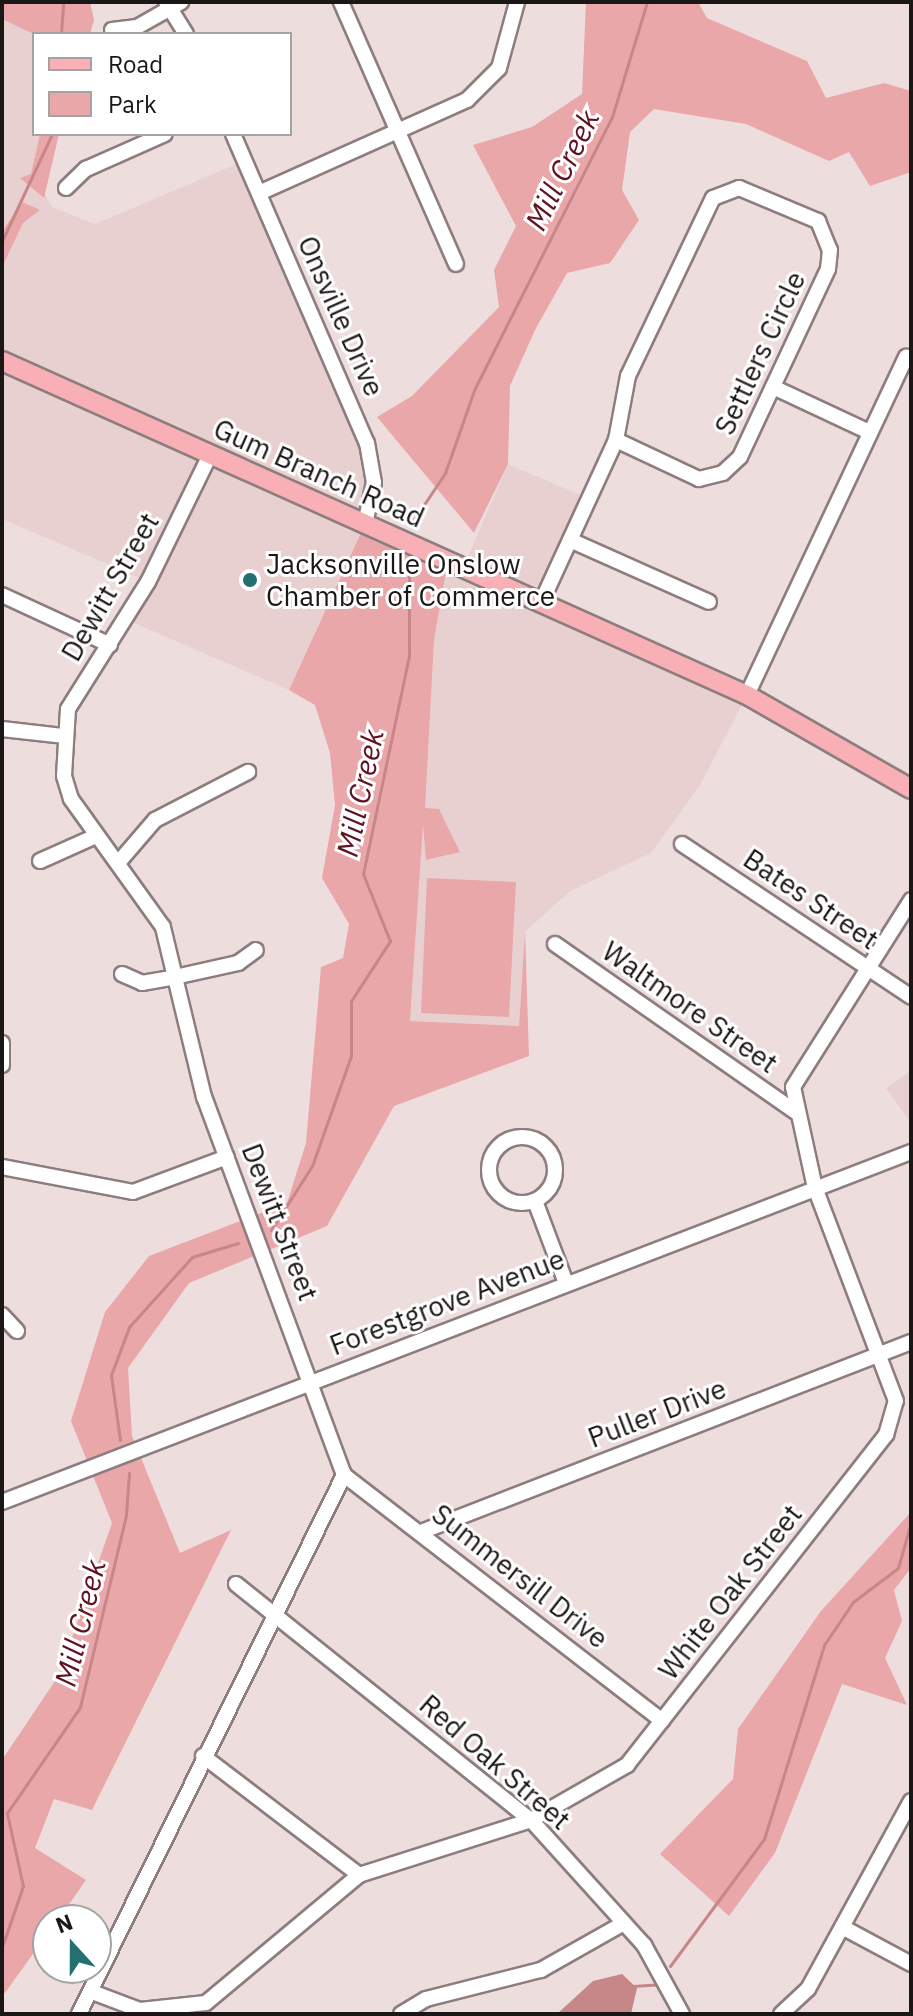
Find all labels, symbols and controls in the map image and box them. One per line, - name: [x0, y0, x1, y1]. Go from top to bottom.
- legend: [32, 32, 292, 136]
- text: Road: [108, 48, 163, 80]
- text: Park: [108, 88, 157, 120]
- water label: Mill Creek: [518, 104, 606, 236]
- street label: Onsville Drive: [291, 231, 391, 401]
- street label: Settlers Circle: [708, 266, 812, 440]
- street label: Gum Branch Road: [209, 412, 429, 534]
- street label: Dewitt Street: [54, 507, 166, 667]
- place label: Jacksonville Onslow Chamber of Commerce: [266, 547, 555, 613]
- marker: Jacksonville Onslow Chamber of Commerce: [241, 571, 259, 589]
- water label: Mill Creek: [329, 726, 391, 860]
- street label: Bates Street: [737, 842, 885, 956]
- street label: Waltmore Street: [596, 934, 784, 1080]
- street label: Dewitt Street: [235, 1139, 325, 1305]
- street label: Forestgrove Avenue: [325, 1242, 569, 1362]
- street label: Puller Drive: [583, 1371, 731, 1455]
- street label: Summersill Drive: [425, 1497, 615, 1655]
- street label: White Oak Street: [651, 1498, 809, 1686]
- water label: Mill Creek: [47, 1556, 113, 1690]
- street label: Red Oak Street: [413, 1687, 577, 1837]
- north arrow: [32, 1904, 112, 1984]
- text: N: [51, 1907, 77, 1939]

